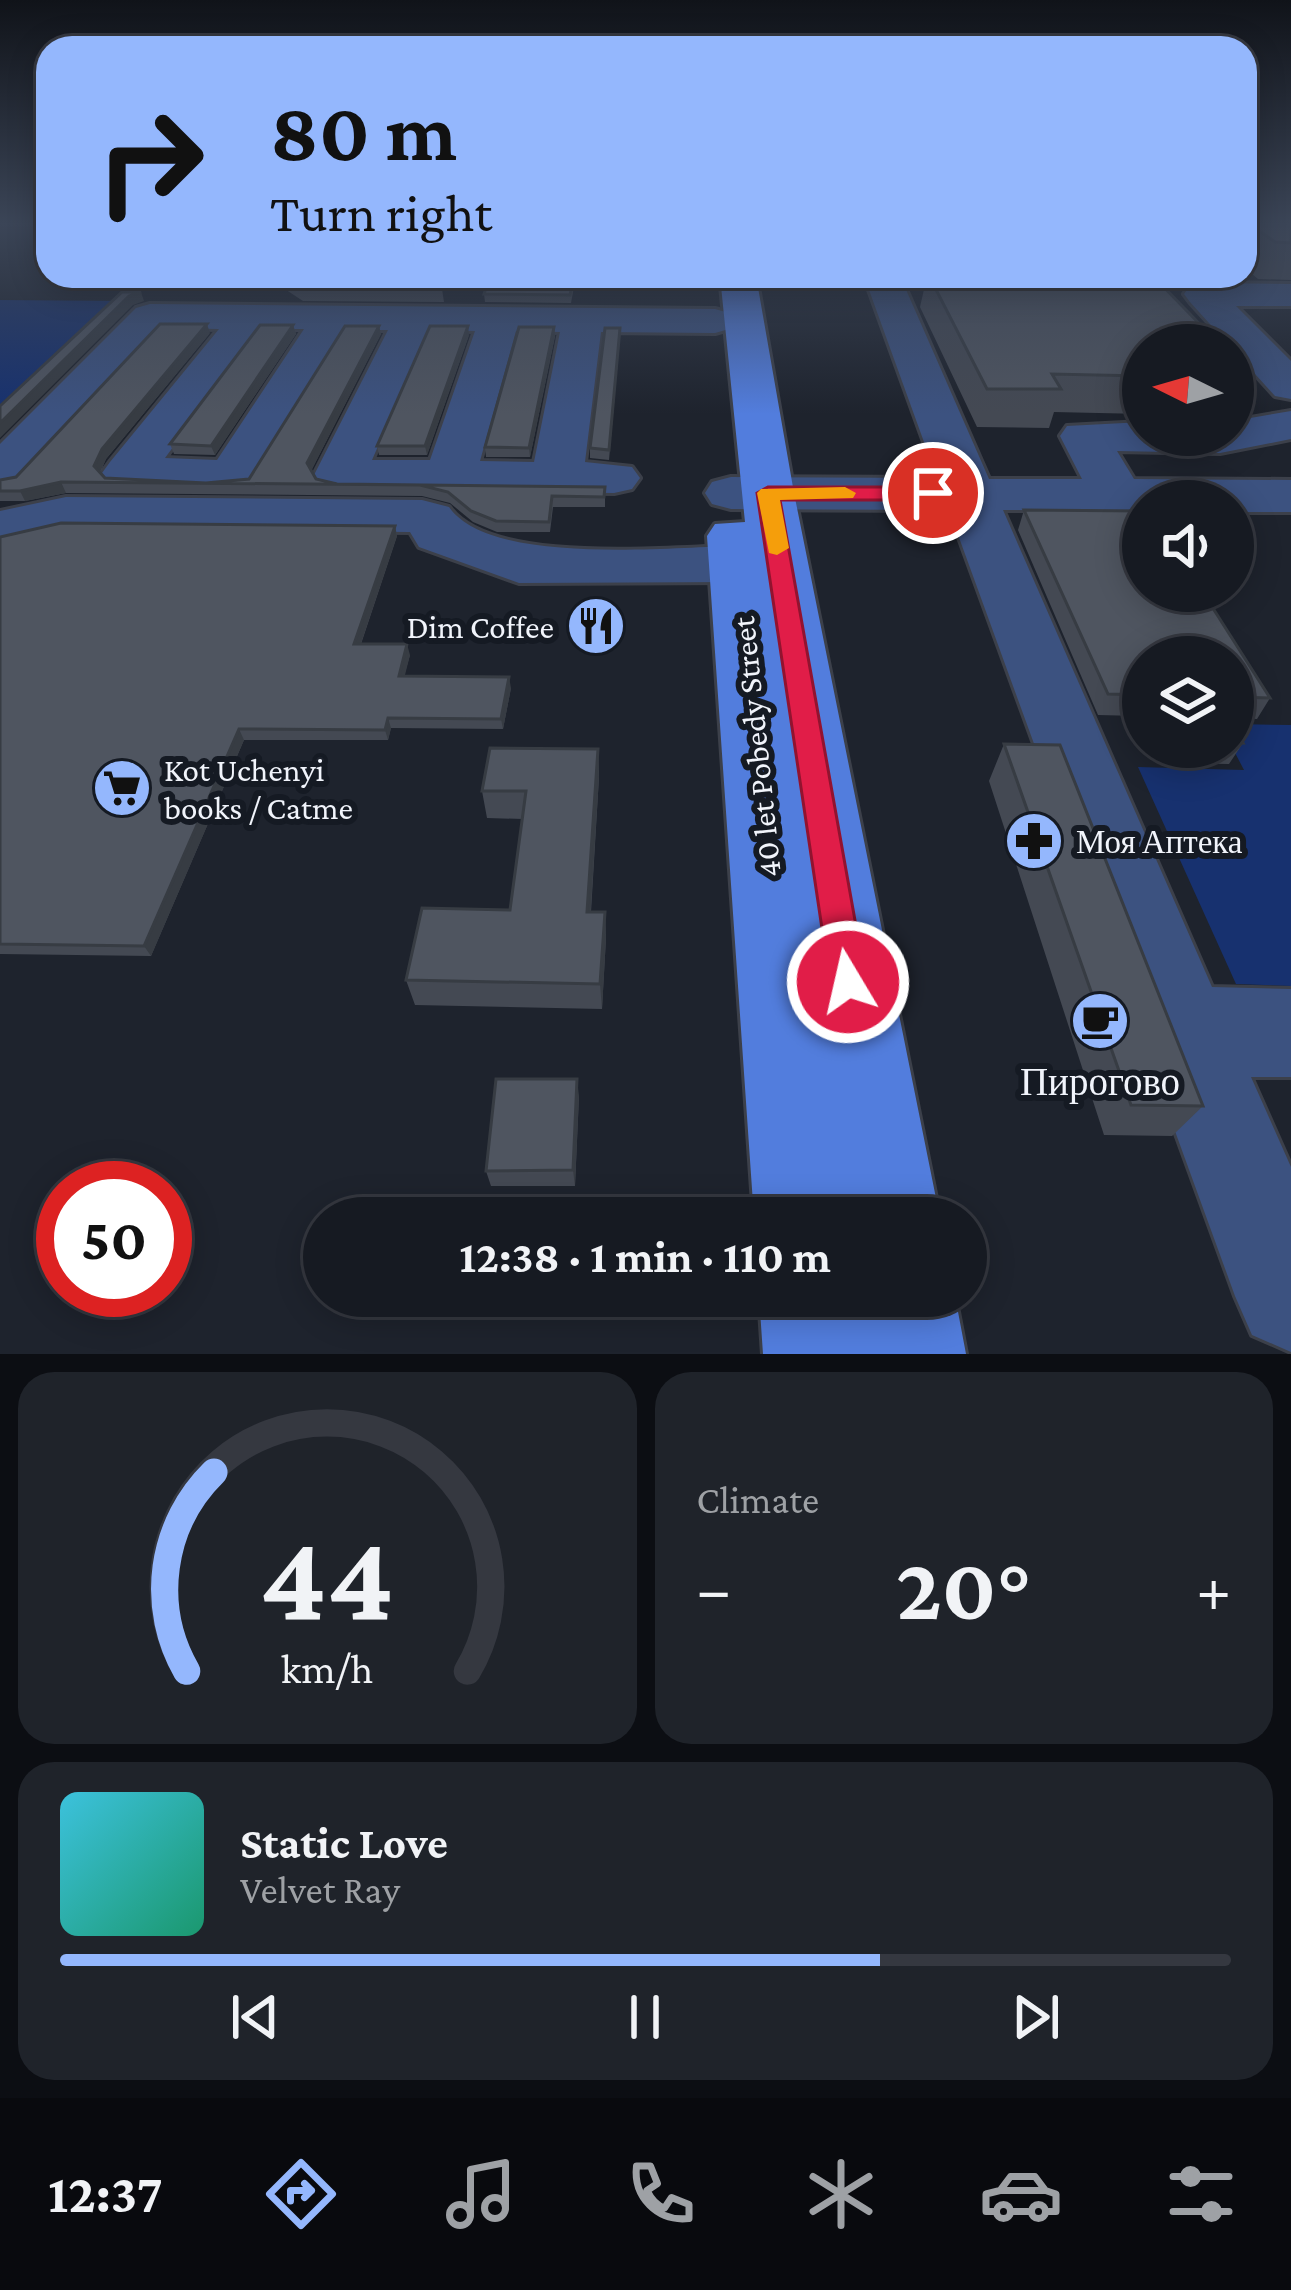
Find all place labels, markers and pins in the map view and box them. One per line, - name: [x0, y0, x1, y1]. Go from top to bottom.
- pin: [882, 442, 984, 544]
- restaurant icon: Dim Coffee: [565, 595, 627, 657]
- place label: Dim Coffee: [407, 608, 554, 645]
- place label: Kot Uchenyi books / Catme: [164, 751, 353, 826]
- supermarket icon: Kot Uchenyi books / Catme: [91, 757, 153, 819]
- pharmacy icon: Моя Аптека: [1003, 810, 1065, 872]
- place label: Моя Аптека: [1076, 823, 1243, 860]
- cafe icon: Пирогово: [1069, 990, 1131, 1052]
- place label: Пирогово: [1020, 1060, 1180, 1104]

